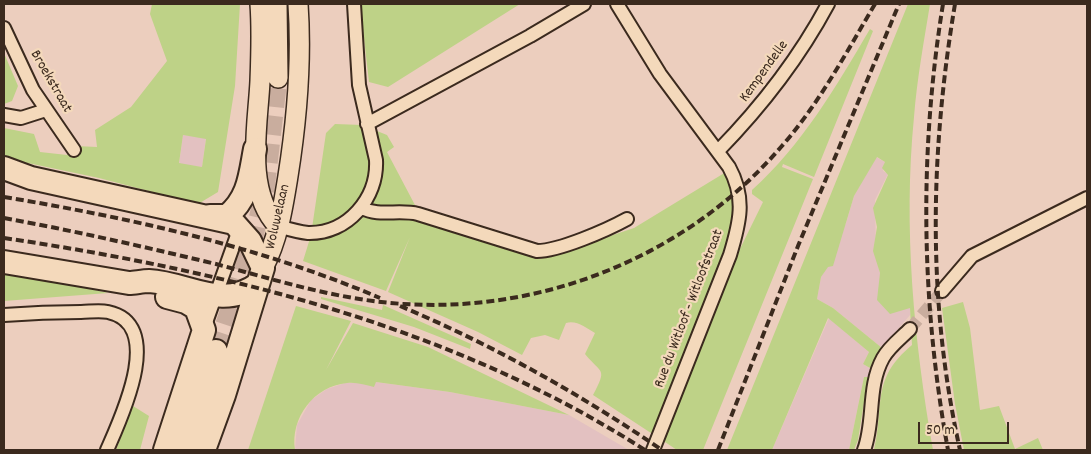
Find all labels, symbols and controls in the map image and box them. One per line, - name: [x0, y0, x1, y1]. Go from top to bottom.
- street label: Kempendelle: [737, 38, 793, 106]
- street label: Broekstraat: [25, 48, 75, 116]
- street label: Woluwelaan: [263, 183, 295, 251]
- street label: Rue du Witloof - Witloofstraat: [652, 227, 728, 391]
- scale bar: [921, 412, 1012, 444]
- text: 50 m: [926, 420, 955, 442]

